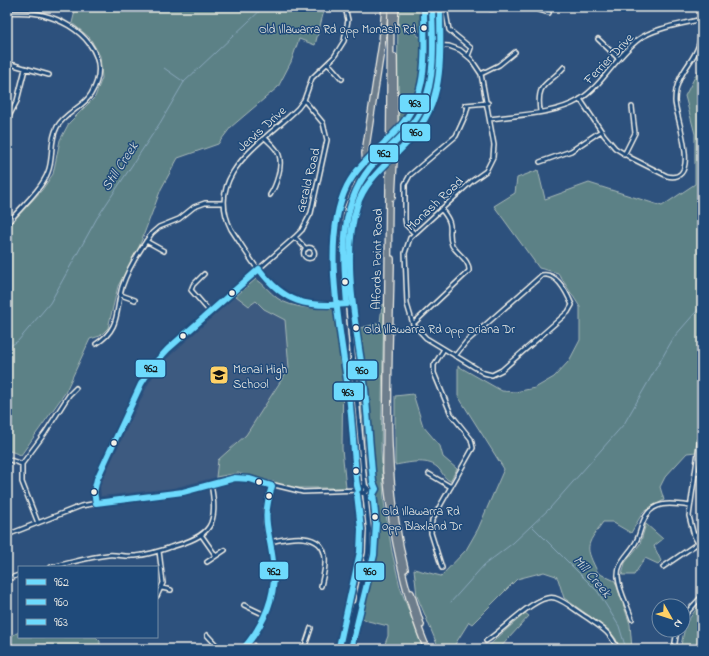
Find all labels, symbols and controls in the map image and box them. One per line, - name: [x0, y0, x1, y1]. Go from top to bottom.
- place label: Old Illawarra Rd opp Monash Rd: [259, 21, 416, 39]
- marker: Old Illawarra Rd opp Monash Rd: [419, 23, 429, 33]
- street label: Ferrier Drive: [579, 29, 639, 90]
- line badge: 963: [399, 94, 430, 113]
- text: 963: [408, 96, 422, 112]
- street label: Jervis Drive: [233, 102, 291, 156]
- line badge: 960: [401, 123, 431, 142]
- text: 960: [409, 125, 423, 141]
- water label: Still Creek: [96, 137, 145, 196]
- line badge: 962: [369, 144, 399, 163]
- street label: Gerald Road: [291, 145, 326, 215]
- text: 962: [376, 146, 391, 162]
- street label: Monash Road: [402, 172, 468, 236]
- street label: Alfords Point Road: [367, 207, 388, 310]
- unlabelled marker: [340, 277, 350, 287]
- unlabelled marker: [227, 288, 237, 298]
- place label: Old Illawarra Rd opp Oriana Dr: [364, 321, 515, 339]
- marker: Old Illawarra Rd opp Oriana Dr: [351, 323, 361, 333]
- unlabelled marker: [178, 331, 188, 341]
- line badge: 962: [135, 359, 166, 378]
- place label: Menai High School: [233, 360, 287, 394]
- line badge: 960: [347, 360, 378, 380]
- text: 962: [143, 361, 158, 377]
- text: 960: [355, 363, 369, 379]
- school or university icon: Menai High School: [208, 364, 230, 386]
- line badge: 963: [333, 382, 364, 401]
- text: 963: [341, 385, 355, 401]
- unlabelled marker: [109, 438, 119, 448]
- unlabelled marker: [351, 466, 361, 476]
- unlabelled marker: [254, 477, 264, 487]
- unlabelled marker: [89, 487, 99, 497]
- unlabelled marker: [264, 491, 274, 501]
- place label: Old Illawarra Rd opp Blaxland Dr: [382, 503, 462, 536]
- marker: Old Illawarra Rd opp Blaxland Dr: [370, 512, 380, 522]
- water label: Mill Creek: [568, 551, 617, 603]
- line badge: 962: [259, 561, 289, 580]
- line badge: 960: [355, 562, 385, 581]
- text: 962: [266, 564, 281, 580]
- text: 960: [363, 564, 377, 580]
- legend: [18, 566, 158, 638]
- text: 962: [54, 574, 69, 592]
- text: 960: [54, 594, 68, 612]
- north arrow: [651, 598, 691, 638]
- text: 963: [54, 614, 68, 632]
- text: N: [669, 616, 687, 632]

